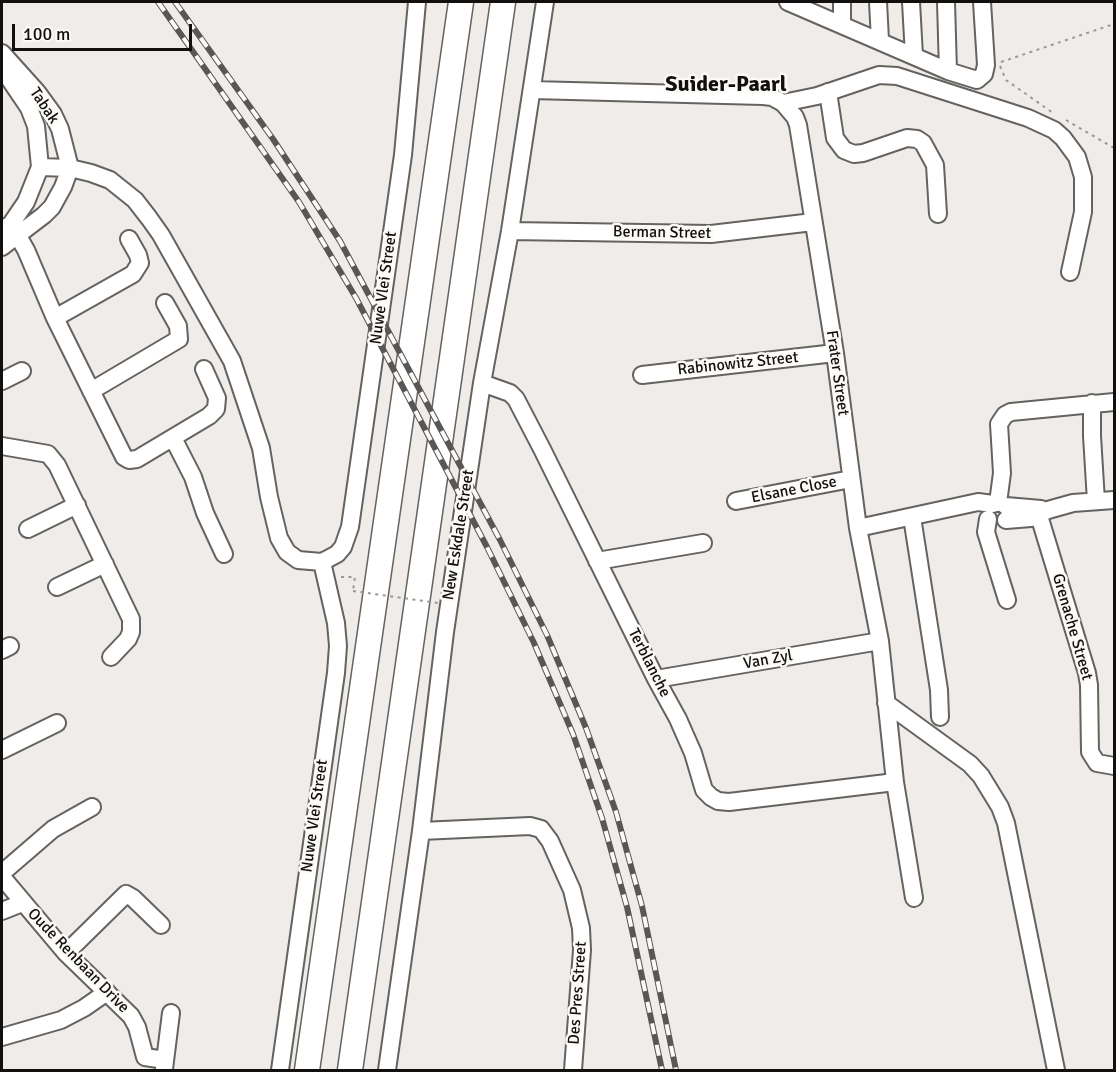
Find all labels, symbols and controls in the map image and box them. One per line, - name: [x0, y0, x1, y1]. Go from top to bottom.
- scale bar: [15, 12, 195, 50]
- text: 100 m: [23, 23, 70, 45]
- district label: Suider-Paarl: [665, 72, 787, 98]
- street label: Tabak: [25, 84, 63, 128]
- street label: Berman Street: [613, 223, 711, 243]
- street label: Nuwe Vlei Street: [367, 230, 401, 346]
- street label: Frater Street: [821, 329, 853, 417]
- street label: Rabinowitz Street: [677, 348, 799, 380]
- street label: New Eskdale Street: [439, 468, 479, 602]
- street label: Elsane Close: [750, 472, 838, 508]
- street label: Grenache Street: [1048, 571, 1096, 683]
- street label: Terblanche: [623, 625, 675, 701]
- street label: Van Zyl: [742, 646, 794, 674]
- street label: Nuwe Vlei Street: [298, 758, 332, 874]
- street label: Oude Renbaan Drive: [23, 905, 133, 1017]
- street label: Des Pres Street: [565, 941, 591, 1045]

